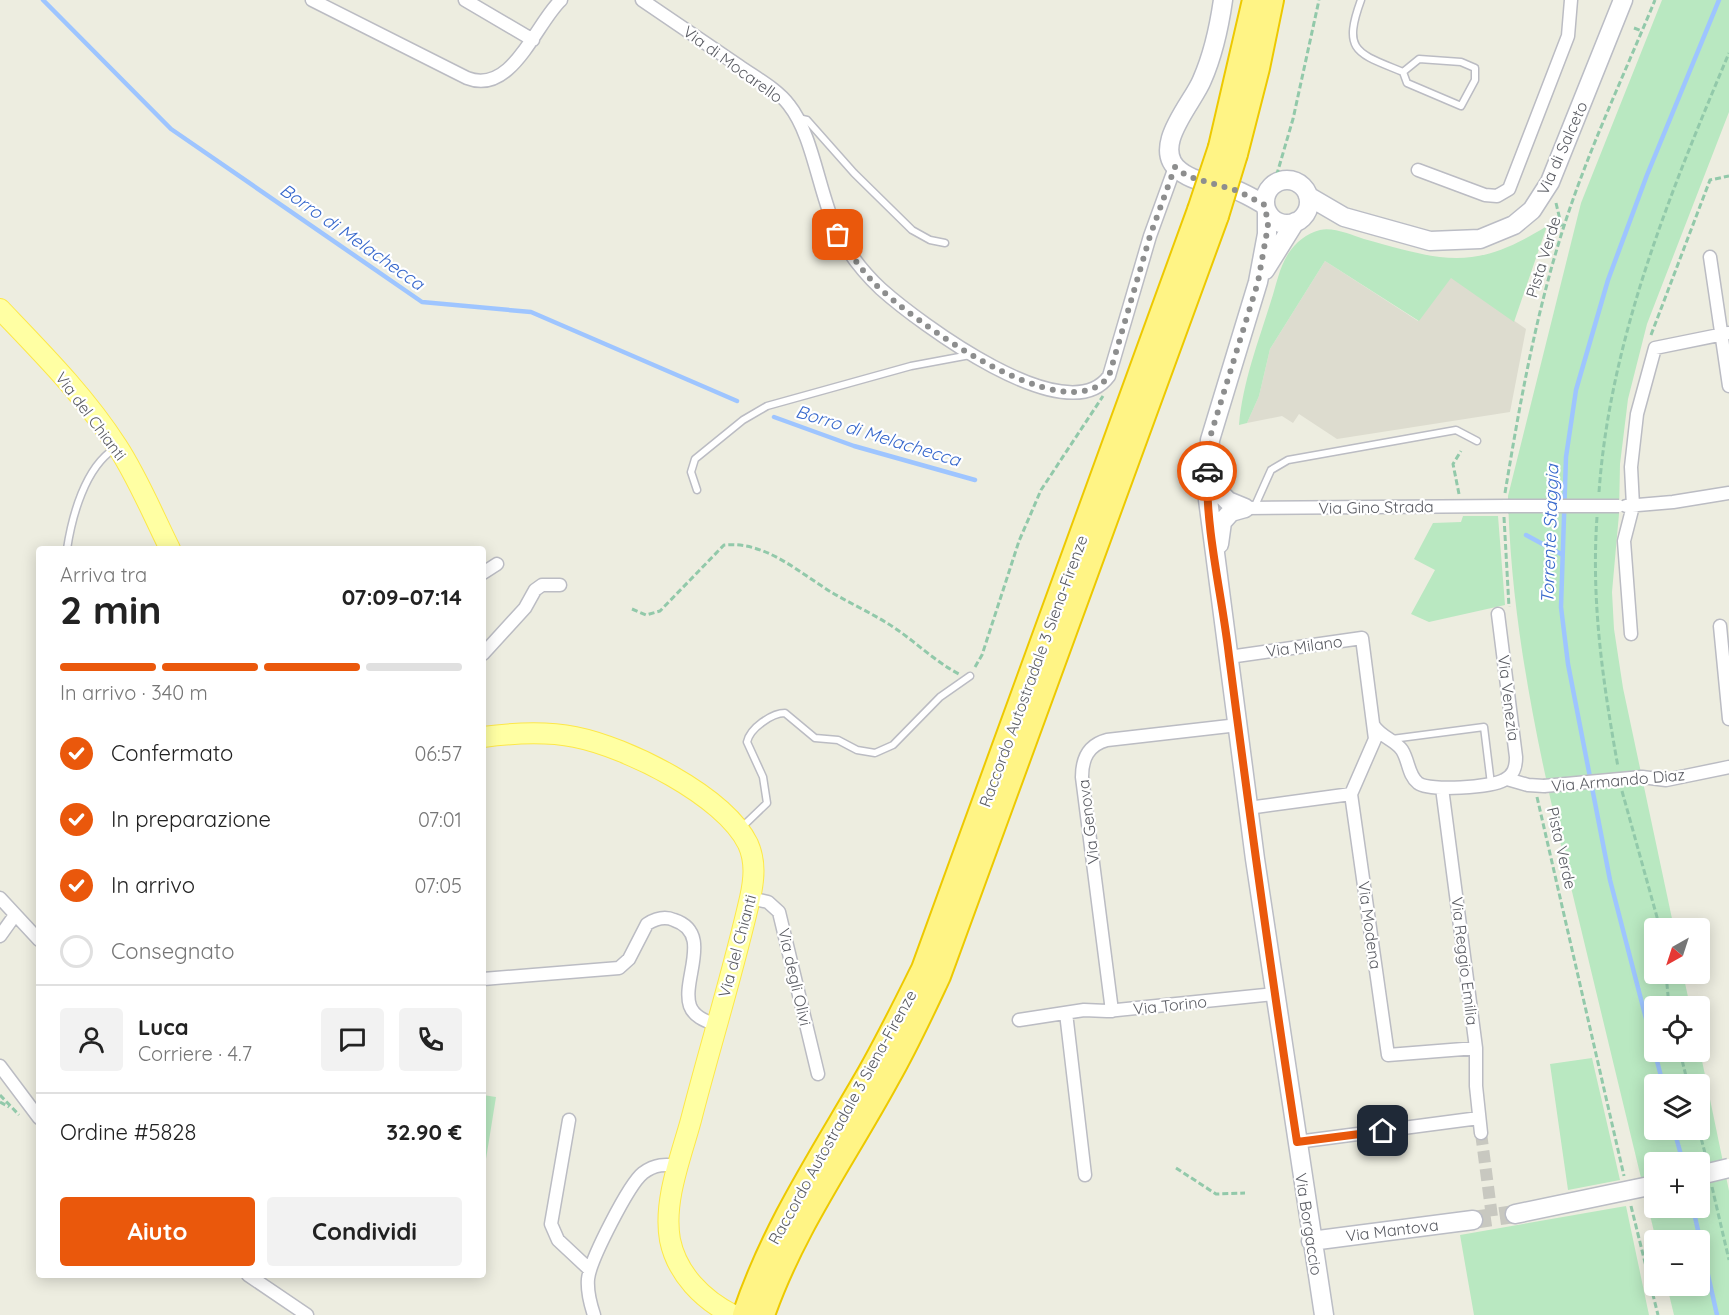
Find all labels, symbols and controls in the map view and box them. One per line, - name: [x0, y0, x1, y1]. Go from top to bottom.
- street label: Via di Mocarello: [679, 21, 787, 107]
- street label: Via di Salceto: [1532, 98, 1592, 198]
- water label: Borro di Melachecca: [276, 178, 430, 296]
- pin: [812, 209, 863, 260]
- street label: Pista Verde: [1521, 214, 1565, 300]
- icon: bag: [821, 218, 854, 251]
- street label: Via del Chianti: [51, 368, 131, 464]
- water label: Borro di Melachecca: [793, 400, 964, 472]
- courier: [1177, 441, 1237, 501]
- icon: car: [1191, 455, 1224, 488]
- water label: Torrente Staggia: [1536, 463, 1563, 604]
- street label: Via Gino Strada: [1318, 496, 1434, 518]
- street label: Raccordo Autostradale 3 Siena-Firenze: [974, 532, 1092, 810]
- text: Arriva tra: [60, 562, 147, 587]
- text: 07:09–07:14: [342, 583, 462, 611]
- text: 2 min: [60, 585, 162, 634]
- street label: Via Milano: [1264, 631, 1344, 661]
- street label: Via Venezia: [1494, 654, 1524, 742]
- text: In arrivo · 340 m: [60, 680, 208, 705]
- icon: check: [60, 737, 93, 770]
- text: Confermato: [111, 739, 233, 767]
- text: 06:57: [414, 741, 462, 766]
- street label: Via Armando Diaz: [1550, 764, 1686, 796]
- street label: Via Genova: [1073, 778, 1103, 866]
- icon: check: [60, 803, 93, 836]
- text: In preparazione: [111, 805, 271, 833]
- street label: Pista Verde: [1543, 805, 1581, 891]
- text: 07:01: [418, 807, 462, 832]
- icon: check: [60, 869, 93, 902]
- text: In arrivo: [111, 871, 195, 899]
- text: 07:05: [414, 873, 462, 898]
- street label: Via Modena: [1354, 880, 1386, 970]
- street label: Via del Chianti: [714, 892, 760, 1000]
- street label: Via Reggio Emilia: [1447, 896, 1483, 1026]
- north arrow: [1644, 918, 1710, 984]
- map controls: [1644, 918, 1710, 1296]
- street label: Via degli Olivi: [774, 926, 816, 1028]
- text: Consegnato: [111, 937, 234, 965]
- street label: Raccordo Autostradale 3 Siena-Firenze: [763, 986, 921, 1248]
- street label: Via Torino: [1132, 991, 1208, 1019]
- button: locate: [1644, 996, 1710, 1062]
- button: person: [60, 1008, 123, 1071]
- button: chat: [321, 1008, 384, 1071]
- button: phone: [399, 1008, 462, 1071]
- text: Luca: [138, 1013, 189, 1041]
- text: Corriere · 4.7: [138, 1041, 252, 1066]
- button: layers: [1644, 1074, 1710, 1140]
- pin: [1357, 1105, 1408, 1156]
- icon: home: [1366, 1114, 1399, 1147]
- text: Ordine #5828: [60, 1118, 196, 1146]
- text: 32.90 €: [386, 1118, 462, 1146]
- button: +: [1644, 1152, 1710, 1218]
- street label: Via Borgaccio: [1291, 1171, 1327, 1277]
- button: Aiuto: [60, 1197, 255, 1266]
- button: Condividi: [267, 1197, 462, 1266]
- street label: Via Mantova: [1344, 1214, 1440, 1246]
- button: −: [1644, 1230, 1710, 1296]

